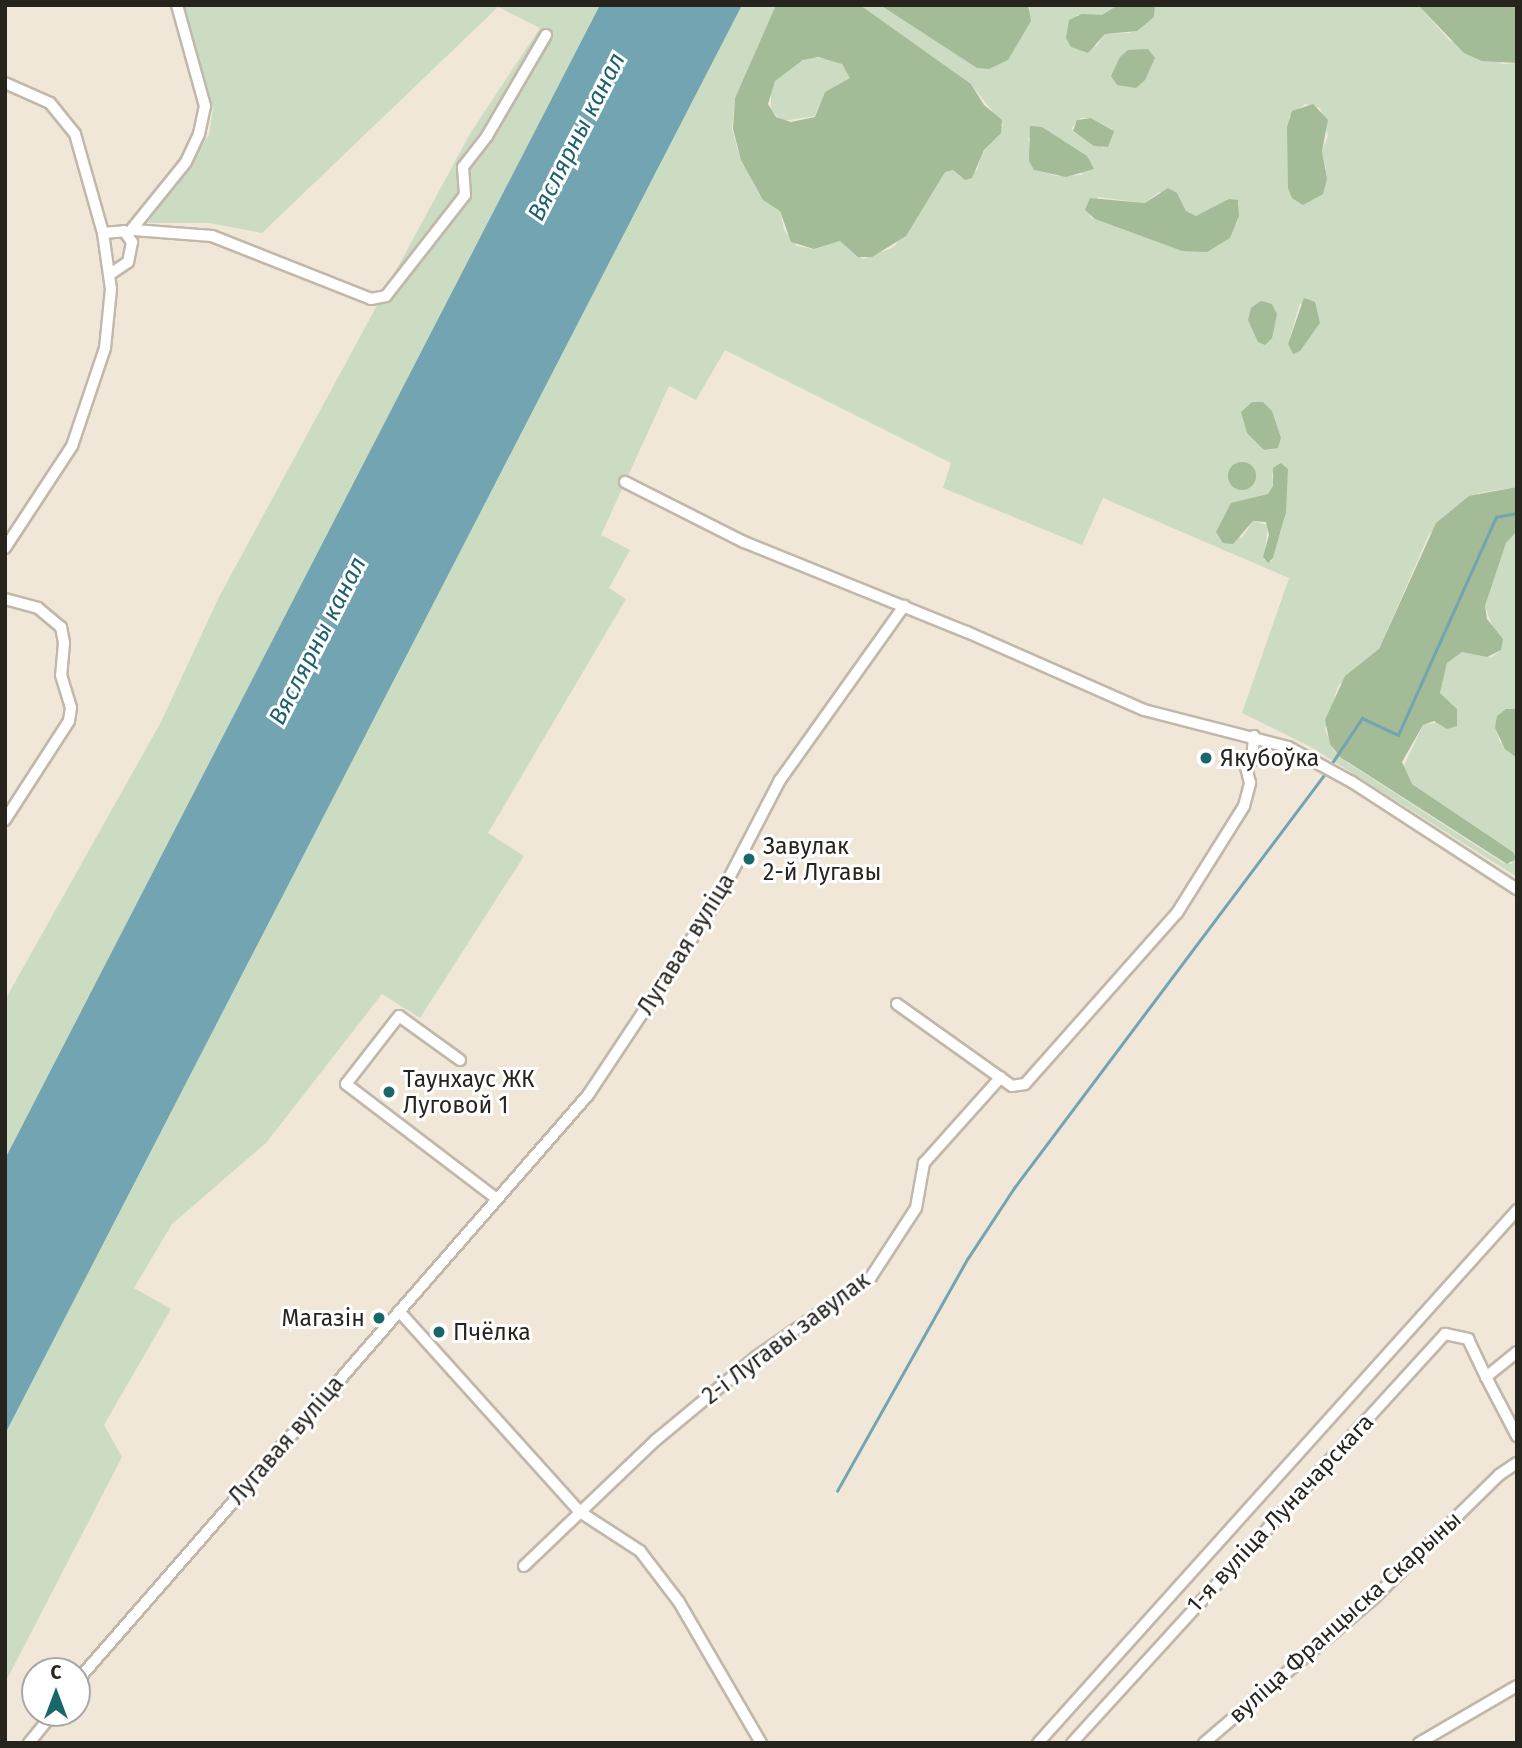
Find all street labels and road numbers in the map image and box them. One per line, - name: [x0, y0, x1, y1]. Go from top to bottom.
- street label: Лугавая вуліца: [632, 868, 740, 1020]
- street label: 2-і Лугавы завулак: [697, 1266, 875, 1410]
- street label: Лугавая вуліца: [223, 1370, 349, 1510]
- street label: 1-я вуліца Луначарскага: [1181, 1408, 1379, 1618]
- street label: вуліца Францыска Скарыны: [1223, 1505, 1467, 1729]

